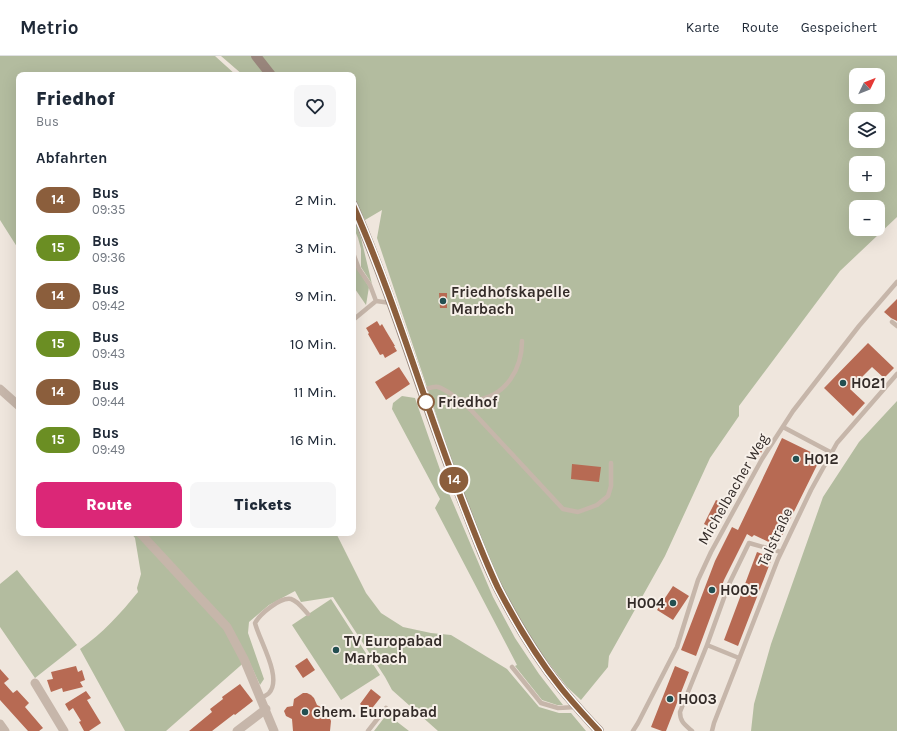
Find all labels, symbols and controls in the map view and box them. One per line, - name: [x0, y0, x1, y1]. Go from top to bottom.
- text: Metrio: [20, 17, 79, 39]
- text: Karte: [686, 19, 720, 36]
- text: Route: [742, 19, 779, 36]
- text: Gespeichert: [801, 19, 877, 36]
- north arrow: [849, 68, 885, 104]
- map controls: [849, 68, 885, 236]
- button: heart: [294, 85, 336, 127]
- text: Friedhof: [36, 88, 115, 110]
- button: layers: [849, 112, 885, 148]
- text: Bus: [36, 114, 59, 129]
- text: Abfahrten: [36, 149, 107, 167]
- button: +: [849, 156, 885, 192]
- text: Bus: [92, 184, 119, 202]
- text: 14: [51, 191, 65, 208]
- text: 2 Min.: [295, 191, 336, 209]
- button: −: [849, 200, 885, 236]
- text: 09:35: [92, 202, 125, 217]
- text: Bus: [92, 232, 119, 250]
- text: 15: [51, 239, 65, 256]
- text: 3 Min.: [295, 239, 336, 257]
- text: 09:36: [92, 250, 125, 265]
- text: Bus: [92, 280, 119, 298]
- place label: Friedhofskapelle Marbach: [451, 283, 570, 318]
- text: 14: [51, 287, 65, 304]
- text: 9 Min.: [295, 287, 336, 305]
- marker: Friedhofskapelle Marbach: [438, 296, 448, 306]
- text: 09:42: [92, 298, 125, 313]
- text: Bus: [92, 328, 119, 346]
- text: 15: [51, 335, 65, 352]
- text: 10 Min.: [290, 335, 336, 353]
- text: 09:43: [92, 346, 125, 361]
- place label: H021: [851, 374, 886, 392]
- text: Bus: [92, 376, 119, 394]
- marker: H021: [838, 378, 848, 388]
- text: 14: [51, 383, 65, 400]
- text: 11 Min.: [294, 383, 336, 401]
- marker: Friedhof: [417, 393, 435, 411]
- place label: Friedhof: [438, 393, 498, 411]
- text: 09:44: [92, 394, 125, 409]
- text: Bus: [92, 424, 119, 442]
- street label: Michelbacher Weg: [694, 430, 772, 548]
- text: 15: [51, 431, 65, 448]
- text: 16 Min.: [290, 431, 336, 449]
- text: 09:49: [92, 442, 125, 457]
- place label: H012: [804, 450, 839, 468]
- marker: H012: [791, 454, 801, 464]
- line badge: 14: [436, 467, 472, 493]
- text: 14: [447, 471, 461, 488]
- button: Route: [36, 482, 182, 528]
- button: Tickets: [190, 482, 336, 528]
- street label: Talstraße: [754, 505, 796, 569]
- place label: H005: [720, 581, 759, 599]
- marker: H005: [707, 585, 717, 595]
- place label: H004: [627, 594, 665, 612]
- marker: H004: [668, 598, 678, 608]
- place label: TV Europabad Marbach: [344, 632, 443, 667]
- marker: TV Europabad Marbach: [331, 645, 341, 655]
- place label: H003: [678, 690, 717, 708]
- marker: H003: [665, 694, 675, 704]
- place label: ehem. Europabad: [313, 703, 437, 721]
- marker: ehem. Europabad: [300, 707, 310, 717]

